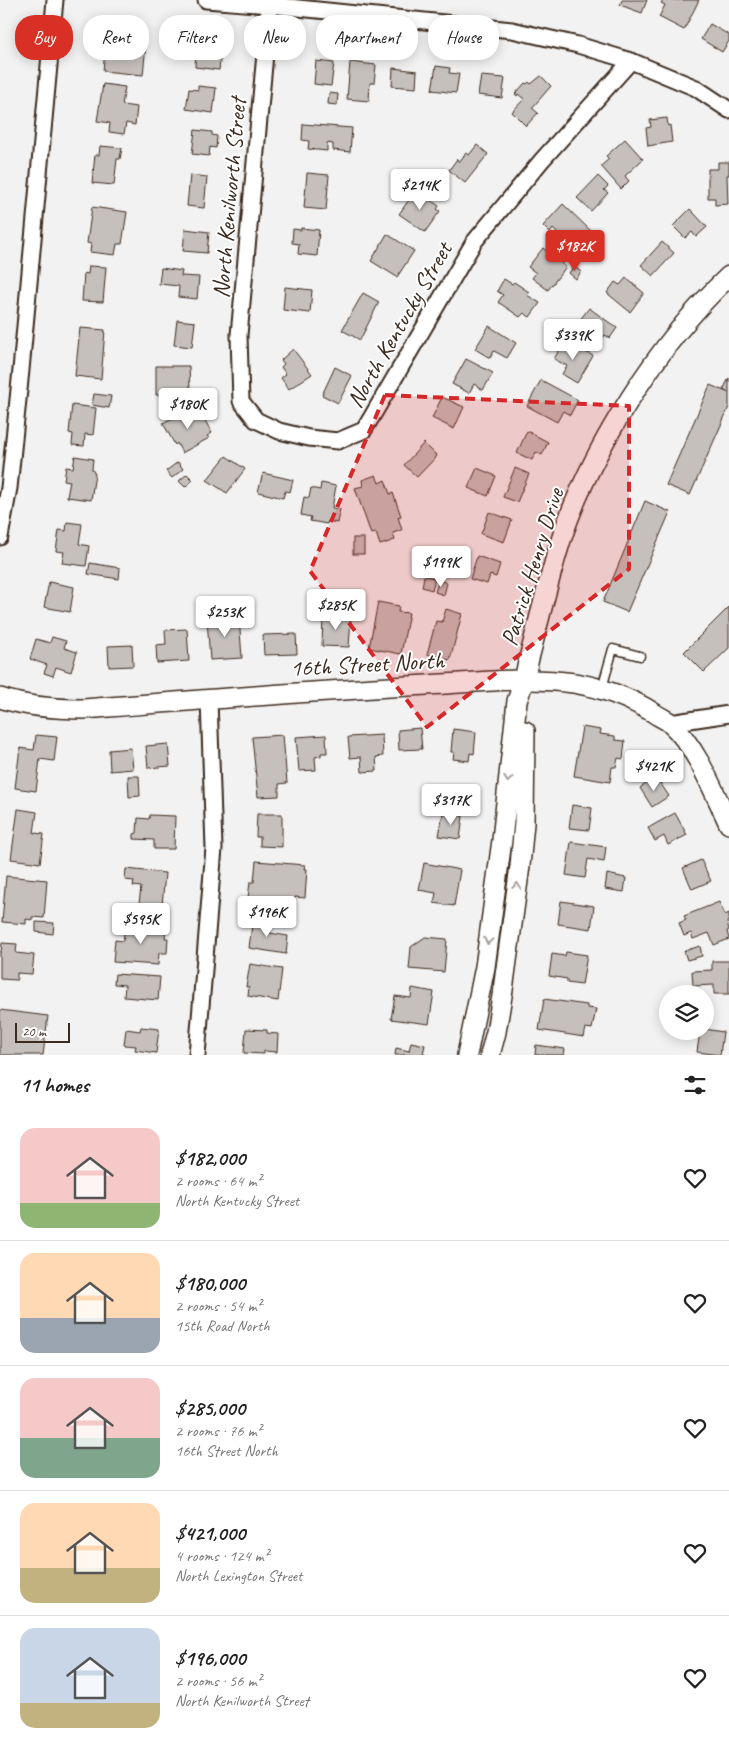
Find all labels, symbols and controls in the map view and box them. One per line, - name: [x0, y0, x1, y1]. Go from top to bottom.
- chip: Buy: [15, 15, 73, 60]
- chip: Rent: [83, 15, 149, 60]
- chip: Filters: [159, 15, 234, 60]
- chip: New: [244, 15, 306, 60]
- chip: Apartment: [316, 15, 418, 60]
- chip: House: [428, 15, 499, 60]
- street label: North Kenilworth Street: [205, 94, 253, 299]
- pin: $214K: [385, 168, 455, 211]
- text: $214K: [402, 175, 438, 195]
- pin: $182K: [540, 230, 610, 272]
- street label: North Kentucky Street: [339, 235, 460, 413]
- text: $182K: [557, 236, 593, 256]
- pin: $339K: [538, 318, 608, 361]
- text: $339K: [555, 325, 591, 345]
- pin: $180K: [153, 388, 223, 430]
- text: $180K: [170, 394, 206, 414]
- street label: Patrick Henry Drive: [494, 483, 571, 649]
- pin: $199K: [406, 546, 476, 588]
- text: $199K: [423, 552, 459, 572]
- pin: $285K: [301, 588, 371, 631]
- text: $285K: [318, 595, 354, 615]
- pin: $253K: [190, 596, 260, 638]
- text: $253K: [207, 602, 243, 622]
- street label: 16th Street North: [289, 645, 446, 683]
- pin: $421K: [619, 750, 689, 792]
- text: $421K: [636, 756, 672, 776]
- one-way arrow: [503, 776, 514, 784]
- pin: $317K: [416, 784, 486, 826]
- text: $317K: [433, 790, 469, 810]
- one-way arrow: [512, 882, 522, 890]
- pin: $196K: [232, 896, 302, 938]
- pin: $595K: [106, 902, 176, 945]
- text: $196K: [248, 902, 286, 922]
- text: $595K: [123, 909, 159, 929]
- one-way arrow: [483, 937, 494, 945]
- map controls: [659, 985, 714, 1040]
- button: layers: [659, 985, 714, 1040]
- scale bar: [15, 1020, 70, 1043]
- text: 20 m: [22, 1023, 46, 1040]
- icon: filters: [681, 1071, 709, 1099]
- text: 11 homes: [20, 1072, 89, 1098]
- text: $182,000: [175, 1145, 245, 1171]
- icon: home: [60, 1148, 120, 1208]
- icon: heart: [681, 1164, 709, 1192]
- text: 2 rooms · 64 m²: [175, 1171, 261, 1191]
- text: North Kentucky Street: [175, 1191, 299, 1211]
- text: $180,000: [175, 1270, 245, 1296]
- icon: home: [60, 1273, 120, 1333]
- icon: heart: [681, 1289, 709, 1317]
- text: 2 rooms · 54 m²: [175, 1296, 261, 1316]
- text: 15th Road North: [175, 1316, 270, 1336]
- text: $285,000: [175, 1395, 245, 1421]
- icon: home: [60, 1398, 120, 1458]
- icon: heart: [681, 1414, 709, 1442]
- text: 2 rooms · 76 m²: [175, 1421, 261, 1441]
- text: 16th Street North: [175, 1441, 278, 1461]
- text: $421,000: [175, 1520, 245, 1546]
- icon: home: [60, 1523, 120, 1583]
- icon: heart: [681, 1539, 709, 1567]
- text: 4 rooms · 124 m²: [175, 1546, 269, 1566]
- text: North Lexington Street: [175, 1566, 302, 1586]
- text: $196,000: [175, 1645, 246, 1671]
- icon: home: [60, 1648, 120, 1708]
- icon: heart: [681, 1664, 709, 1692]
- text: 2 rooms · 56 m²: [175, 1671, 261, 1691]
- text: North Kenilworth Street: [175, 1691, 309, 1711]

